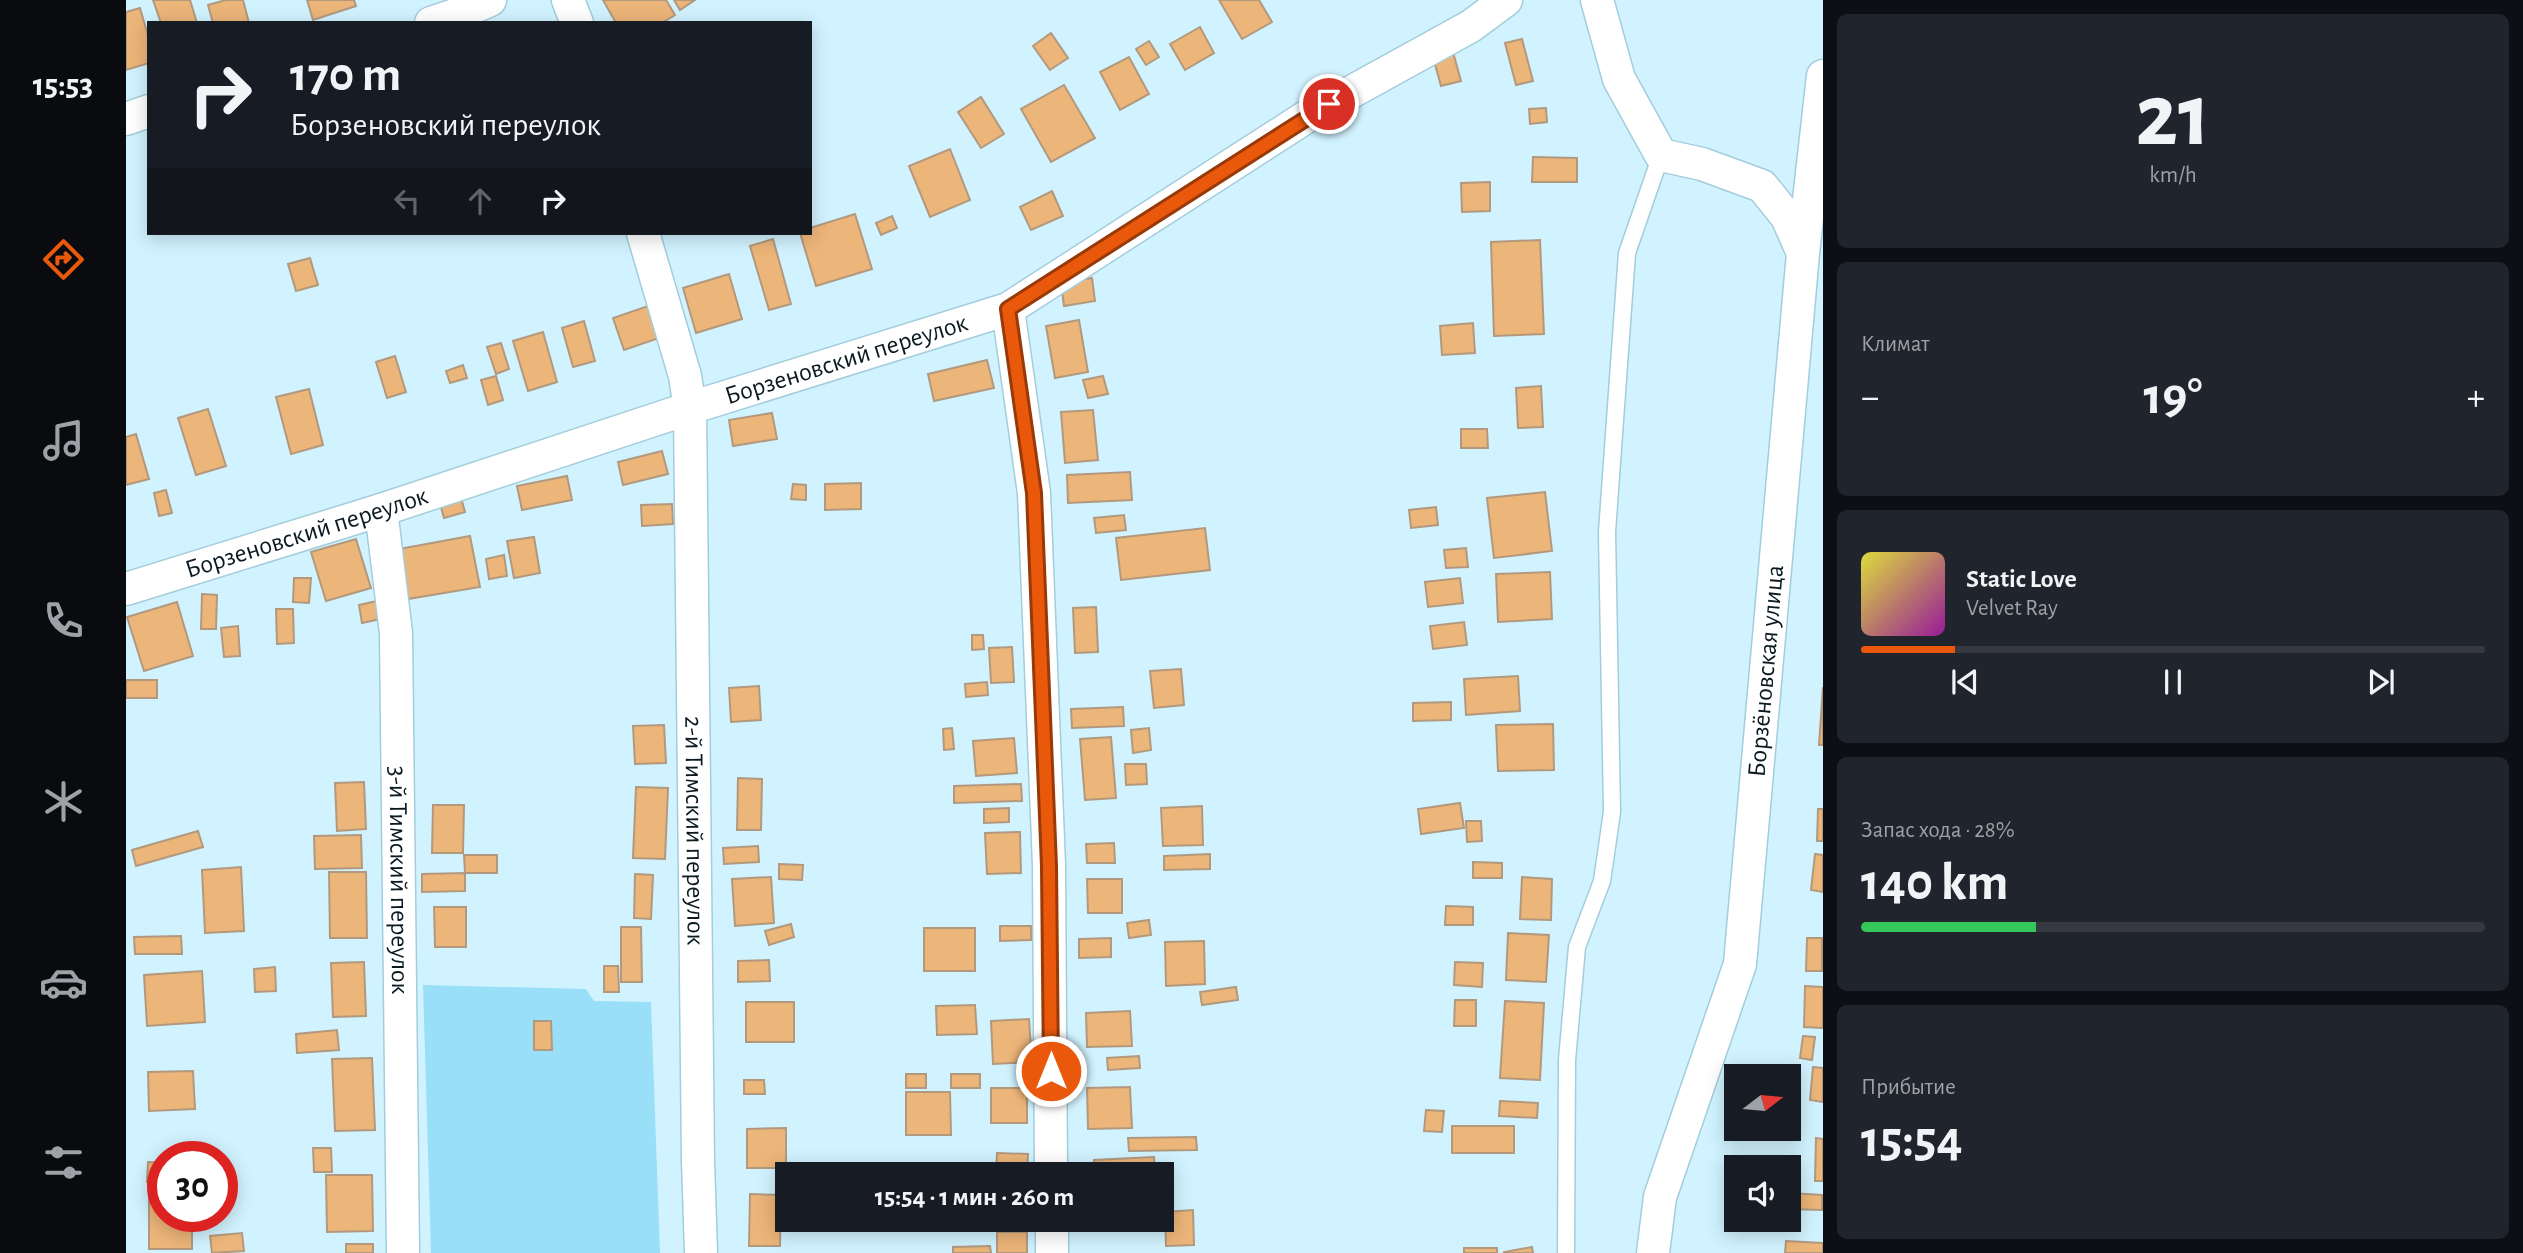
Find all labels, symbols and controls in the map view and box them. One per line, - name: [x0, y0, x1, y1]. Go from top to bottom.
- icon: right: [175, 49, 266, 140]
- text: 170 m: [290, 51, 401, 100]
- text: 15:53: [33, 69, 93, 101]
- text: 21: [2135, 71, 2211, 162]
- pin: [1299, 74, 1359, 134]
- icon: arrive: [1310, 85, 1348, 123]
- text: Борзеновский переулок: [290, 109, 601, 141]
- text: km/h: [2149, 164, 2197, 187]
- icon: left: [388, 182, 426, 220]
- icon: ahead: [461, 182, 499, 220]
- icon: right: [534, 182, 572, 220]
- icon: directions: [39, 235, 88, 284]
- street label: Борзеновский переулок: [722, 309, 971, 409]
- text: Климат: [1861, 333, 1930, 356]
- text: 19°: [2143, 371, 2203, 423]
- text: −: [1861, 379, 1879, 417]
- text: +: [2467, 379, 2485, 417]
- icon: music: [39, 416, 88, 465]
- street label: Борзеновский переулок: [182, 482, 431, 583]
- street label: Борзёновская улица: [1744, 564, 1788, 778]
- text: Static Love: [1966, 566, 2077, 592]
- icon: phone: [39, 596, 88, 645]
- text: Velvet Ray: [1966, 597, 2058, 620]
- icon: previous: [1946, 663, 1984, 701]
- icon: pause: [2154, 663, 2192, 701]
- icon: next: [2362, 663, 2400, 701]
- street label: 2-й Тимский переулок: [680, 716, 709, 945]
- street label: 3-й Тимский переулок: [385, 766, 413, 994]
- icon: climate: [39, 777, 88, 826]
- text: Запас хода · 28%: [1861, 819, 2015, 842]
- text: 140 km: [1861, 857, 2009, 909]
- icon: car: [39, 958, 88, 1007]
- position arrow: [1014, 1034, 1088, 1108]
- north arrow: [1724, 1064, 1801, 1141]
- map controls: [1724, 1064, 1801, 1232]
- text: Прибытие: [1861, 1076, 1956, 1099]
- text: 15:54: [1861, 1114, 1963, 1166]
- icon: filters: [39, 1138, 88, 1187]
- speed limit sign: 30: [147, 1141, 238, 1232]
- button: sound: [1724, 1155, 1801, 1232]
- text: 15:54 · 1 мин · 260 m: [875, 1184, 1074, 1210]

